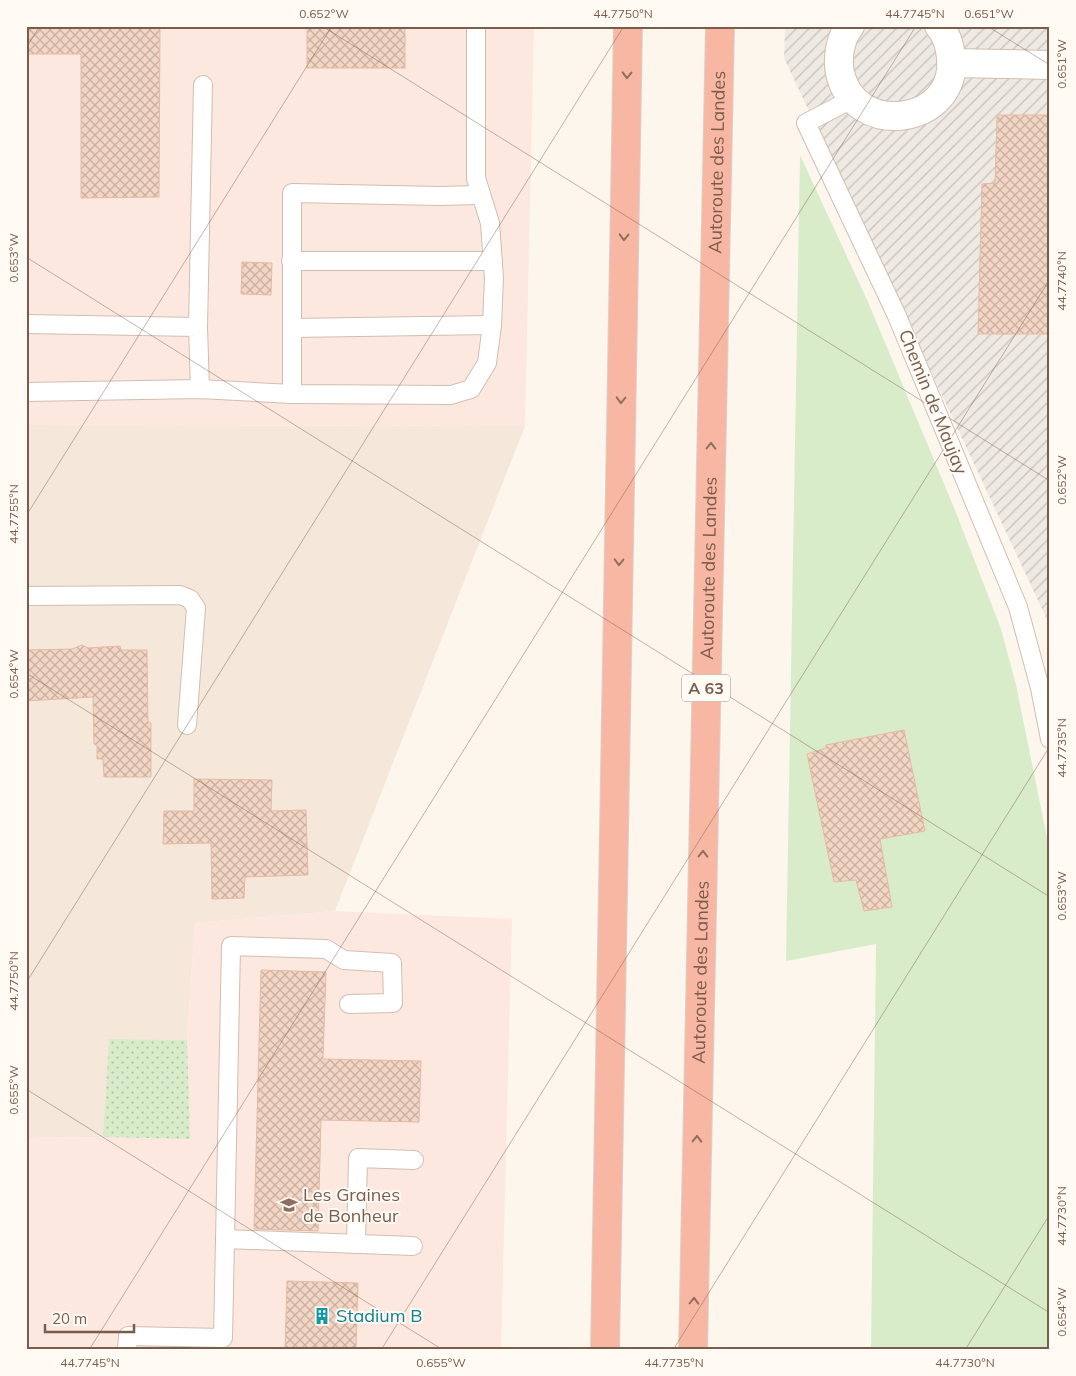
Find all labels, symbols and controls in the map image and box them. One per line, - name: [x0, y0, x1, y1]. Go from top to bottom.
- text: 0.652°W: [299, 6, 349, 21]
- text: 44.7750°N: [593, 6, 653, 21]
- text: 44.7745°N: [885, 6, 945, 21]
- text: 0.651°W: [964, 6, 1014, 21]
- text: 0.651°W: [1054, 39, 1069, 89]
- street label: Autoroute des Landes: [703, 70, 730, 254]
- one-way arrow: [622, 72, 632, 79]
- text: 0.653°W: [6, 233, 21, 283]
- one-way arrow: [619, 234, 629, 242]
- text: 44.7740°N: [1054, 251, 1069, 311]
- street label: Chemin de Maujay: [894, 326, 973, 478]
- one-way arrow: [616, 396, 627, 404]
- one-way arrow: [706, 442, 716, 450]
- text: 0.652°W: [1054, 455, 1069, 505]
- street label: Autoroute des Landes: [695, 476, 722, 660]
- text: 44.7755°N: [6, 484, 21, 544]
- one-way arrow: [614, 559, 624, 567]
- text: 0.654°W: [6, 649, 21, 699]
- road number: A 63: [682, 674, 730, 701]
- text: 44.7735°N: [1054, 718, 1069, 778]
- one-way arrow: [698, 849, 708, 857]
- text: 0.653°W: [1054, 871, 1069, 921]
- street label: Autoroute des Landes: [687, 880, 714, 1064]
- text: 44.7750°N: [6, 951, 21, 1011]
- text: 0.655°W: [6, 1065, 21, 1115]
- one-way arrow: [692, 1134, 702, 1142]
- place label: Les Graines de Bonheur: [303, 1183, 400, 1227]
- text: 44.7730°N: [1054, 1186, 1069, 1246]
- school or university icon: Les Graines de Bonheur: [279, 1195, 299, 1215]
- text: 0.654°W: [1054, 1287, 1069, 1337]
- one-way arrow: [689, 1297, 699, 1304]
- scale bar: [45, 1301, 134, 1333]
- place label: Stadium B: [336, 1304, 423, 1327]
- building icon: Stadium B: [312, 1306, 332, 1326]
- text: 20 m: [52, 1309, 87, 1328]
- text: 44.7745°N: [60, 1355, 120, 1370]
- text: 0.655°W: [416, 1355, 466, 1370]
- text: 44.7735°N: [644, 1355, 704, 1370]
- text: 44.7730°N: [935, 1355, 995, 1370]

